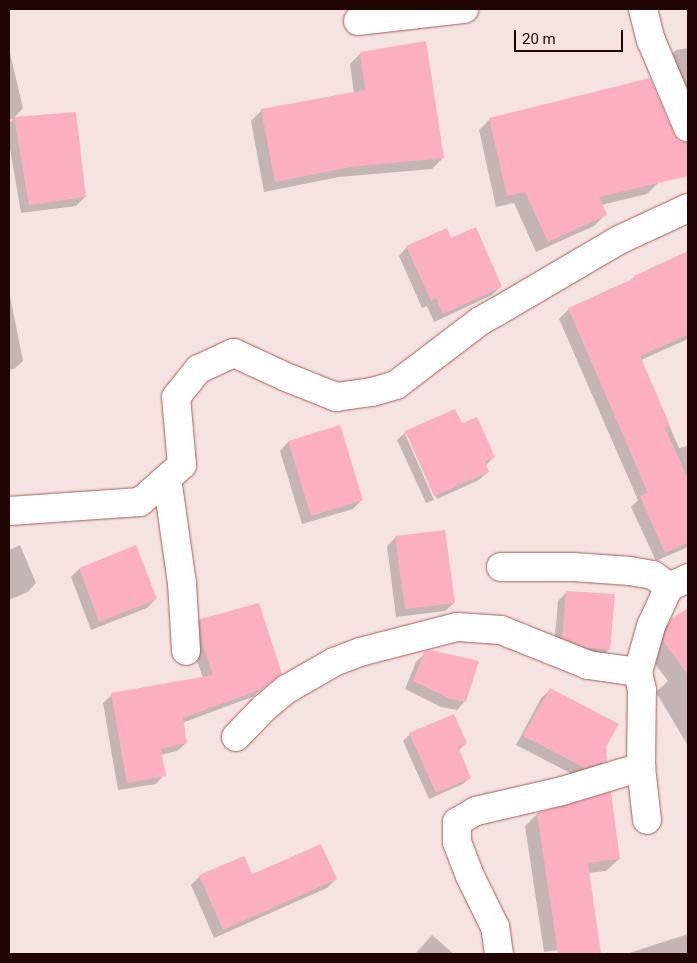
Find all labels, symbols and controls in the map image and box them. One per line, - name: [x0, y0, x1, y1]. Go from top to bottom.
- scale bar: [517, 20, 626, 52]
- text: 20 m: [522, 30, 556, 48]

